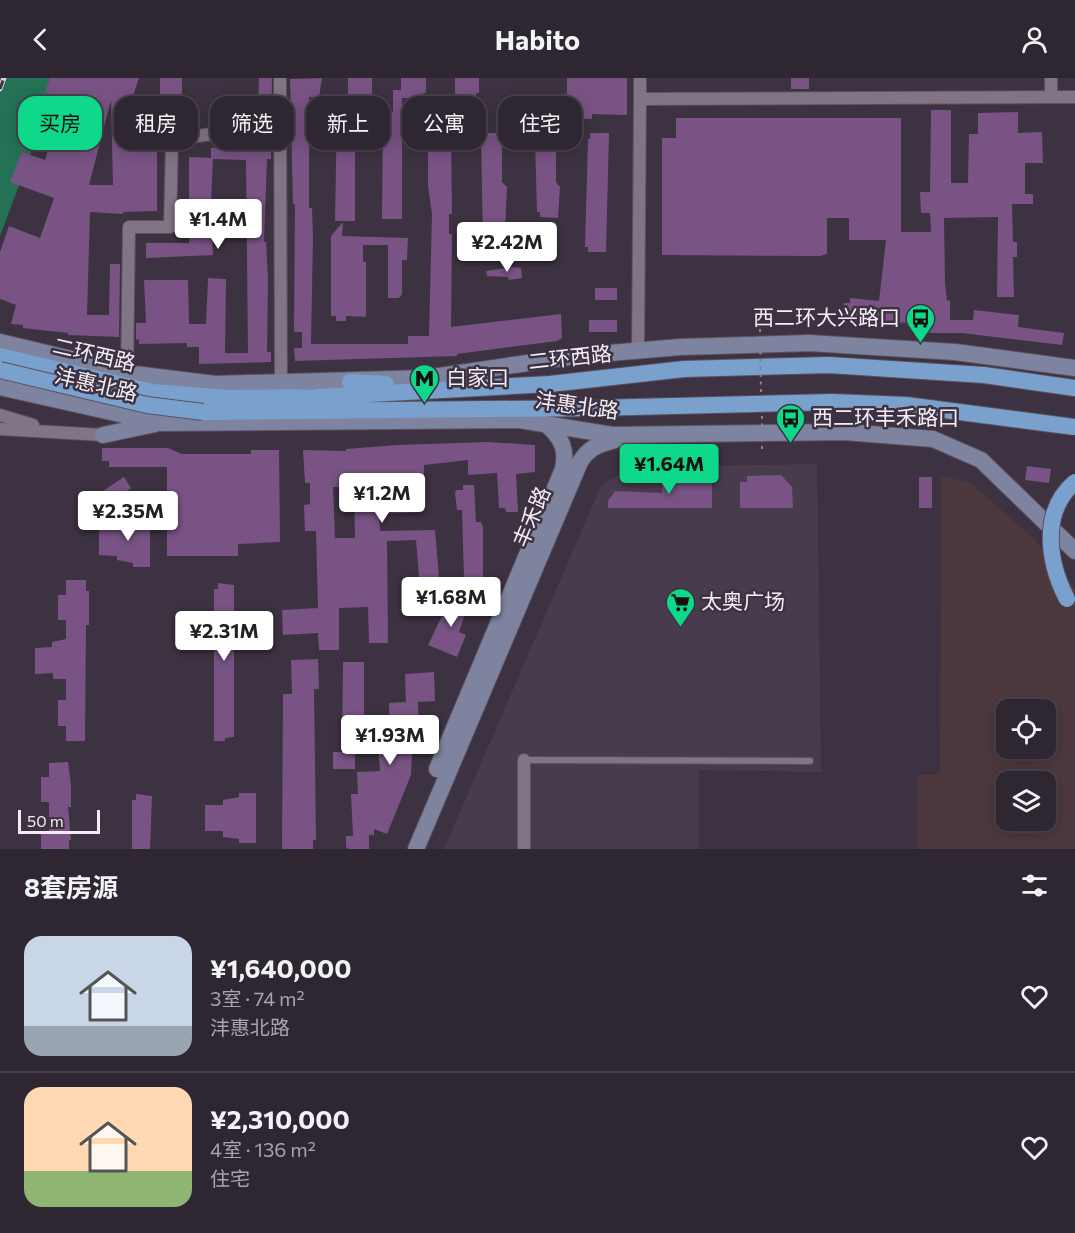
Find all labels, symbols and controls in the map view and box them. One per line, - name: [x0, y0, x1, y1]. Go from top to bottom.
- icon: back: [24, 23, 57, 56]
- text: Habito: [495, 23, 580, 56]
- icon: person: [1018, 23, 1051, 56]
- chip: 买房: [18, 96, 102, 150]
- chip: 租房: [114, 96, 198, 150]
- chip: 筛选: [210, 96, 294, 150]
- chip: 新上: [306, 96, 390, 150]
- chip: 公寓: [402, 96, 486, 150]
- chip: 住宅: [498, 96, 582, 150]
- pin: ¥1.4M: [176, 199, 260, 250]
- text: ¥1.4M: [189, 206, 247, 230]
- pin: ¥2.42M: [458, 222, 556, 273]
- text: ¥2.42M: [471, 229, 543, 253]
- bus stop icon: 西二环大兴路口: [905, 302, 937, 344]
- place label: 西二环大兴路口: [753, 304, 900, 329]
- street label: 二环西路: [51, 332, 138, 375]
- street label: 二环西路: [527, 340, 613, 373]
- street label: 沣惠北路: [53, 362, 140, 405]
- metro station icon: 白家口: [409, 362, 441, 404]
- place label: 白家口: [446, 364, 509, 389]
- street label: 沣惠北路: [534, 386, 621, 423]
- bus stop icon: 西二环丰禾路口: [775, 402, 807, 444]
- place label: 西二环丰禾路口: [812, 404, 959, 429]
- pin: ¥1.64M: [620, 444, 718, 495]
- text: ¥1.64M: [634, 451, 704, 475]
- pin: ¥1.2M: [340, 473, 424, 524]
- text: ¥1.2M: [353, 480, 411, 504]
- street label: 丰禾路: [507, 483, 554, 550]
- pin: ¥2.35M: [79, 491, 177, 542]
- text: ¥2.35M: [92, 498, 164, 522]
- pin: ¥1.68M: [402, 577, 500, 628]
- text: ¥1.68M: [416, 584, 486, 608]
- supermarket icon: 太奥广场: [664, 586, 696, 628]
- place label: 太奥广场: [701, 588, 785, 613]
- pin: ¥2.31M: [175, 611, 273, 662]
- text: ¥2.31M: [189, 618, 259, 642]
- map controls: [996, 699, 1056, 831]
- button: locate: [996, 699, 1056, 759]
- pin: ¥1.93M: [341, 715, 439, 766]
- text: ¥1.93M: [355, 722, 425, 746]
- button: layers: [996, 771, 1056, 831]
- scale bar: [18, 807, 100, 834]
- text: 50 m: [27, 811, 64, 830]
- icon: filters: [1018, 869, 1051, 902]
- text: 8套房源: [24, 871, 118, 902]
- text: ¥1,640,000: [210, 952, 351, 983]
- icon: home: [72, 960, 144, 1032]
- icon: heart: [1018, 980, 1051, 1013]
- text: 3室 · 74 m²: [210, 986, 304, 1010]
- text: 沣惠北路: [210, 1015, 290, 1039]
- text: ¥2,310,000: [210, 1103, 350, 1134]
- icon: home: [72, 1111, 144, 1183]
- icon: heart: [1018, 1131, 1051, 1164]
- text: 4室 · 136 m²: [210, 1137, 316, 1161]
- text: 住宅: [210, 1166, 250, 1190]

